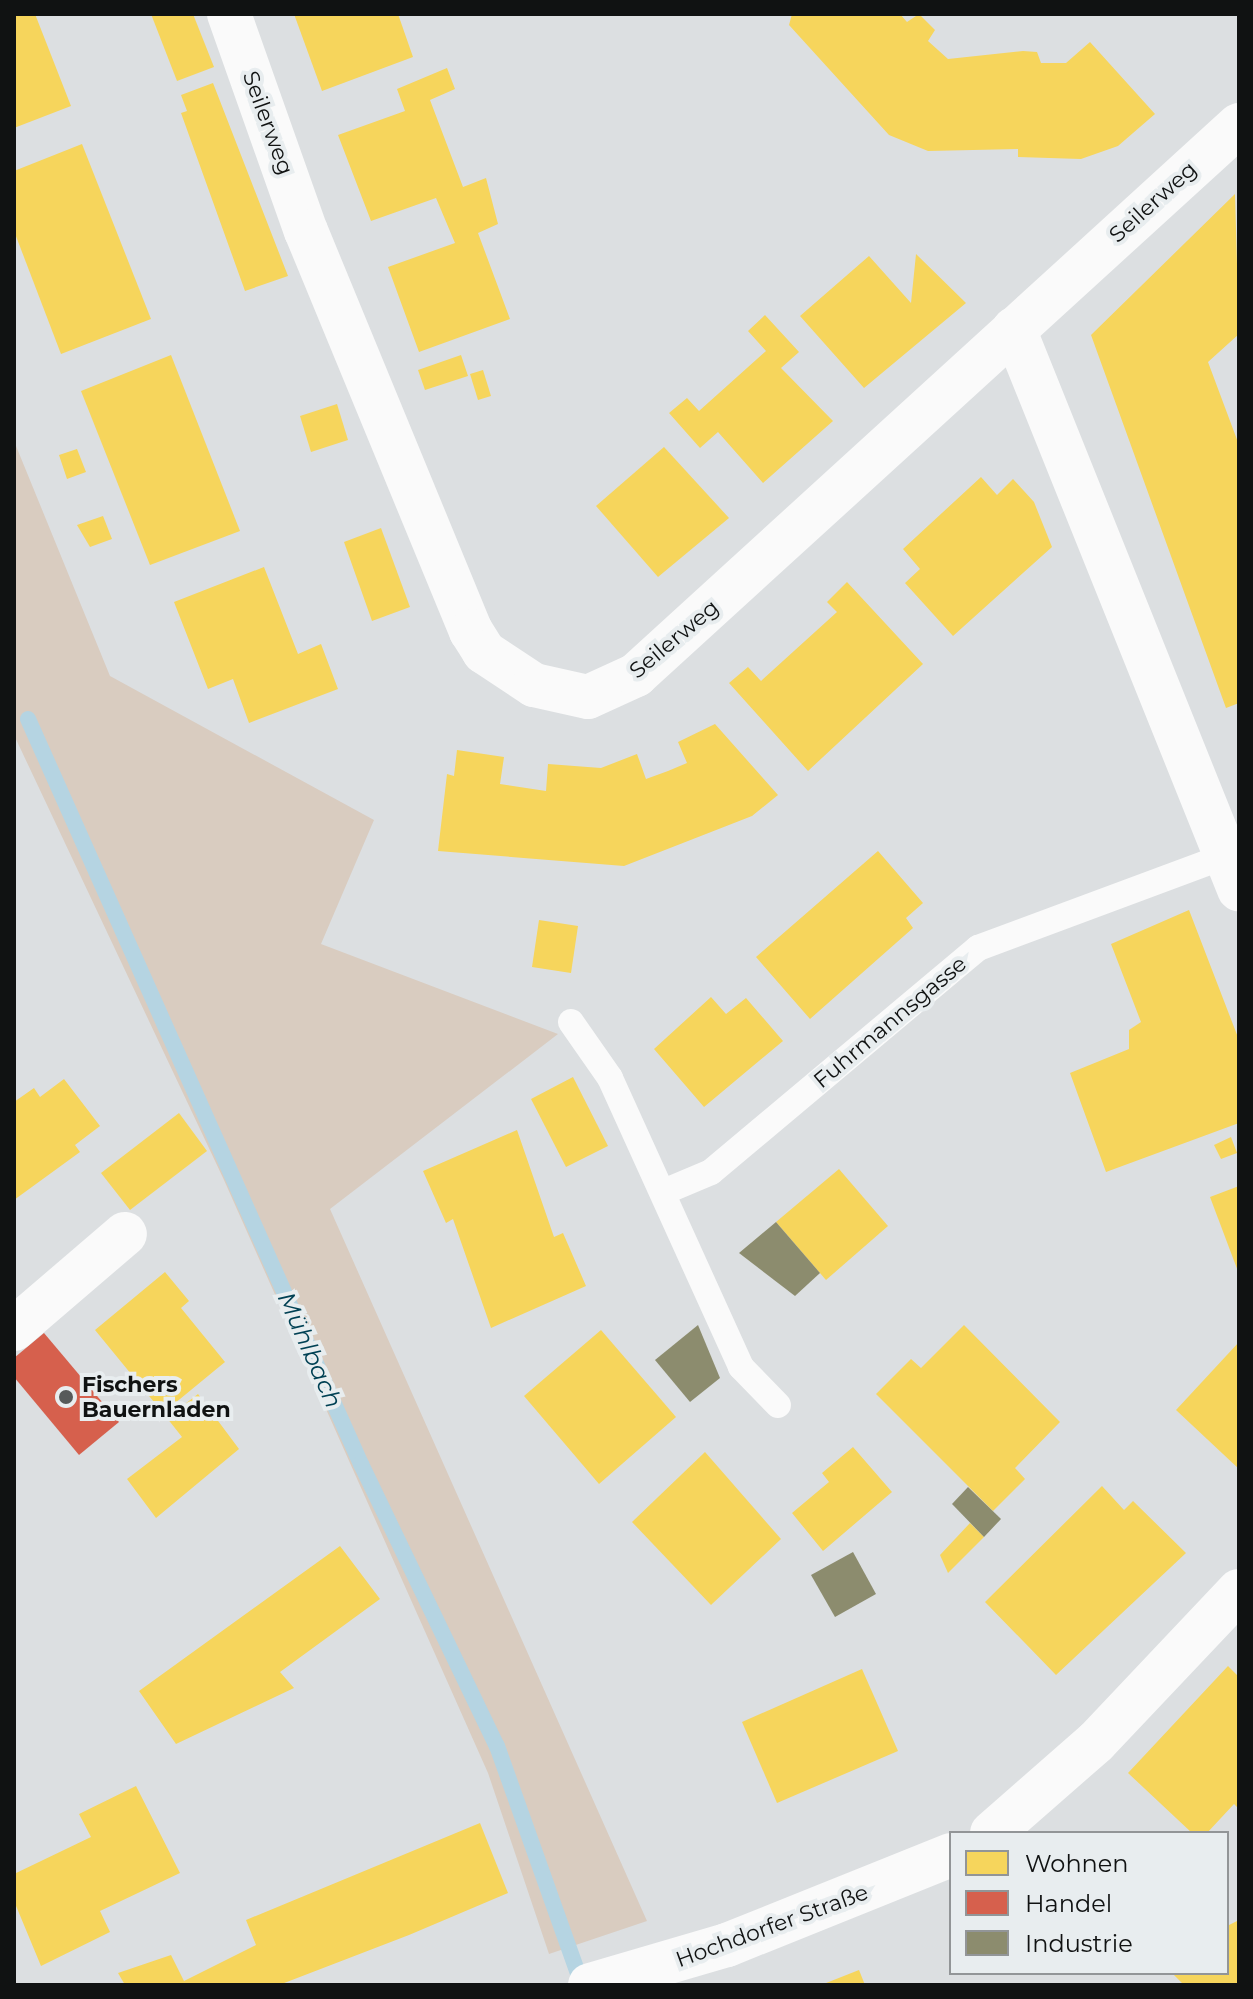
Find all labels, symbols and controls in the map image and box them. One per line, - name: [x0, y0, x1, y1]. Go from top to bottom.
- street label: Seilerweg: [237, 68, 299, 178]
- street label: Seilerweg: [1104, 156, 1202, 248]
- street label: Seilerweg: [624, 594, 724, 684]
- street label: Fuhrmannsgasse: [808, 950, 972, 1094]
- water label: Mühlbach: [272, 1288, 348, 1412]
- place label: Fischers Bauernladen: [82, 1371, 231, 1422]
- marker: Fischers Bauernladen: [57, 1388, 75, 1406]
- legend: [949, 1831, 1229, 1975]
- text: Wohnen: [1025, 1849, 1129, 1878]
- street label: Hochdorfer Straße: [672, 1879, 872, 1973]
- text: Handel: [1025, 1889, 1112, 1918]
- text: Industrie: [1025, 1929, 1133, 1958]

